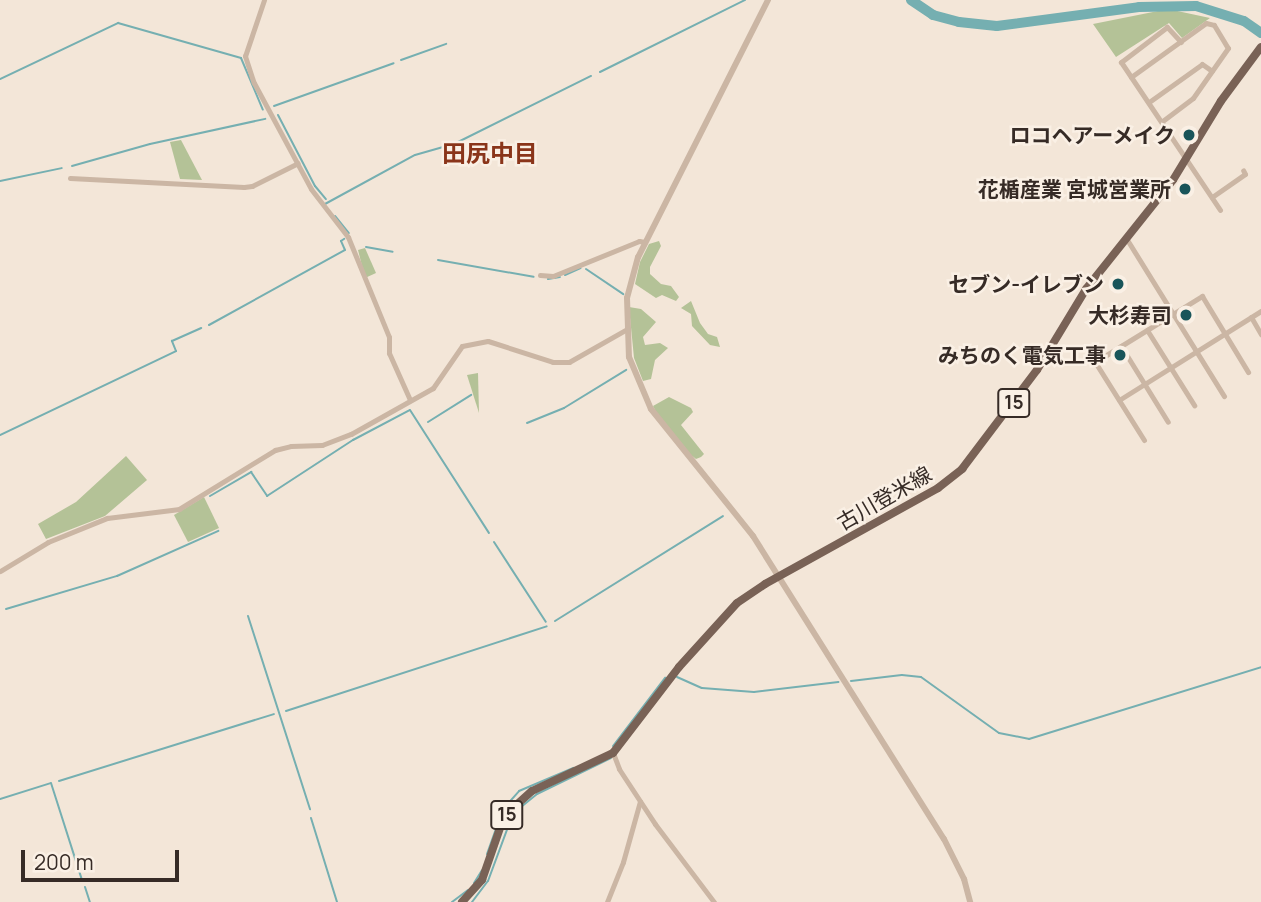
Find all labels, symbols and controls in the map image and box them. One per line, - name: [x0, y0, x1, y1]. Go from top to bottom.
- place label: ロコヘアーメイク: [1008, 122, 1175, 148]
- marker: ロコヘアーメイク: [1181, 127, 1197, 143]
- district label: 田尻中目: [442, 139, 538, 167]
- place label: 花楯産業 宮城営業所: [978, 176, 1171, 202]
- marker: 花楯産業 宮城営業所: [1177, 181, 1193, 197]
- place label: セブン-イレブン: [948, 271, 1104, 297]
- marker: セブン-イレブン: [1110, 276, 1126, 292]
- place label: 大杉寿司: [1088, 302, 1172, 328]
- marker: 大杉寿司: [1178, 307, 1194, 323]
- place label: みちのく電気工事: [938, 342, 1106, 368]
- marker: みちのく電気工事: [1112, 347, 1128, 363]
- road number: 15: [996, 388, 1032, 418]
- street label: 古川登米線: [832, 461, 936, 535]
- road number: 15: [490, 800, 524, 830]
- scale bar: [24, 836, 182, 880]
- text: 200 m: [34, 848, 94, 876]

